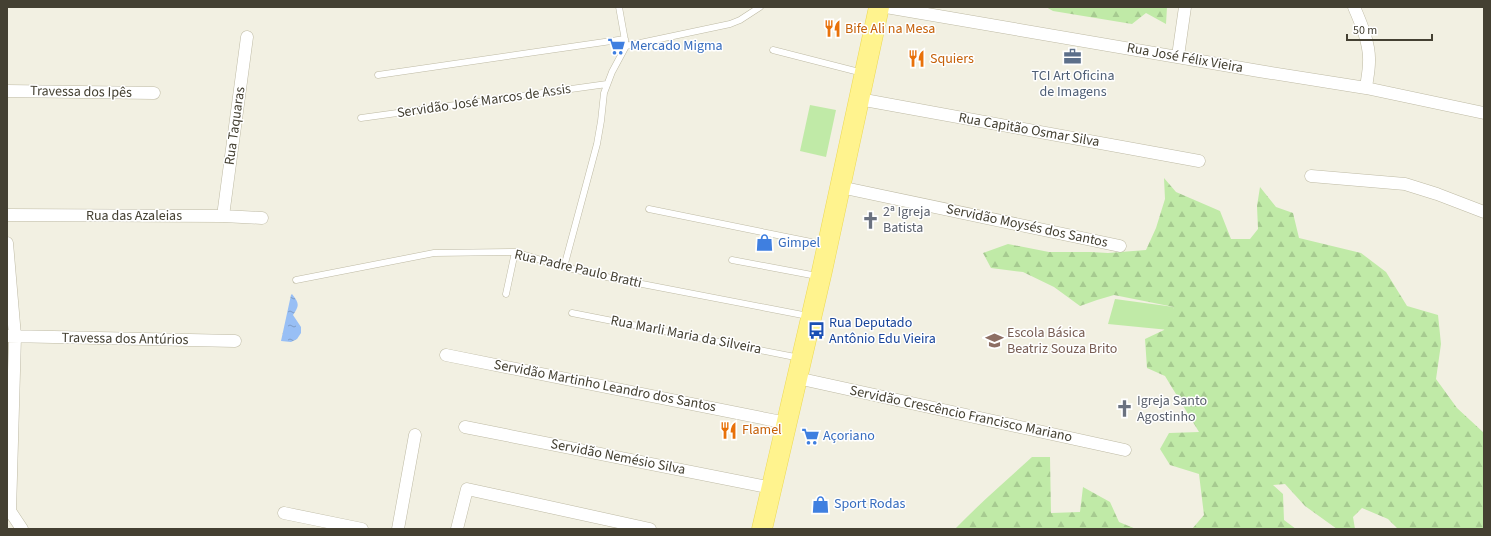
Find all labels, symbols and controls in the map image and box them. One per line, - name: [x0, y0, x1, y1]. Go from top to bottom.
- scale bar: [1347, 16, 1432, 42]
- restaurant icon: Bife Ali na Mesa: [822, 19, 842, 39]
- place label: Bife Ali na Mesa: [845, 19, 935, 39]
- text: 50 m: [1353, 22, 1377, 39]
- supermarket icon: Mercado Migma: [607, 36, 627, 56]
- place label: Mercado Migma: [630, 36, 723, 56]
- street label: Rua José Félix Vieira: [1125, 38, 1245, 78]
- office icon: TCI Art Oficina de Imagens: [1063, 46, 1083, 66]
- restaurant icon: Squiers: [907, 49, 927, 69]
- place label: Squiers: [930, 49, 974, 69]
- place label: TCI Art Oficina de Imagens: [1031, 66, 1115, 102]
- street label: Servidão José Marcos de Assis: [396, 79, 572, 123]
- street label: Travessa dos Ipês: [30, 81, 132, 103]
- street label: Rua Taquaras: [220, 85, 250, 166]
- street label: Rua Capitão Osmar Silva: [957, 108, 1101, 152]
- street label: Servidão Moysés dos Santos: [944, 199, 1110, 253]
- place label: 2ª Igreja Batista: [883, 202, 931, 238]
- street label: Rua das Azaleias: [86, 206, 182, 226]
- church icon: 2ª Igreja Batista: [860, 210, 880, 230]
- shop icon: Gimpel: [755, 233, 775, 253]
- place label: Gimpel: [778, 233, 820, 253]
- street label: Rua Padre Paulo Bratti: [512, 245, 644, 293]
- street label: Rua Marli Maria da Silveira: [609, 311, 763, 359]
- place label: Rua Deputado Antônio Edu Vieira: [829, 313, 936, 349]
- bus stop icon: Rua Deputado Antônio Edu Vieira: [806, 321, 826, 341]
- place label: Escola Básica Beatriz Souza Brito: [1007, 323, 1117, 359]
- street label: Travessa dos Antúrios: [61, 328, 189, 350]
- school or university icon: Escola Básica Beatriz Souza Brito: [984, 331, 1004, 351]
- street label: Servidão Martinho Leandro dos Santos: [492, 355, 718, 417]
- street label: Servidão Crescêncio Francisco Mariano: [848, 381, 1074, 447]
- place label: Igreja Santo Agostinho: [1137, 391, 1207, 427]
- church icon: Igreja Santo Agostinho: [1114, 399, 1134, 419]
- restaurant icon: Flamel: [719, 420, 739, 440]
- place label: Flamel: [742, 420, 782, 440]
- supermarket icon: Açoriano: [800, 426, 820, 446]
- place label: Açoriano: [823, 426, 875, 446]
- street label: Servidão Nemésio Silva: [549, 434, 687, 480]
- shop icon: Sport Rodas: [811, 494, 831, 514]
- place label: Sport Rodas: [834, 494, 905, 514]

